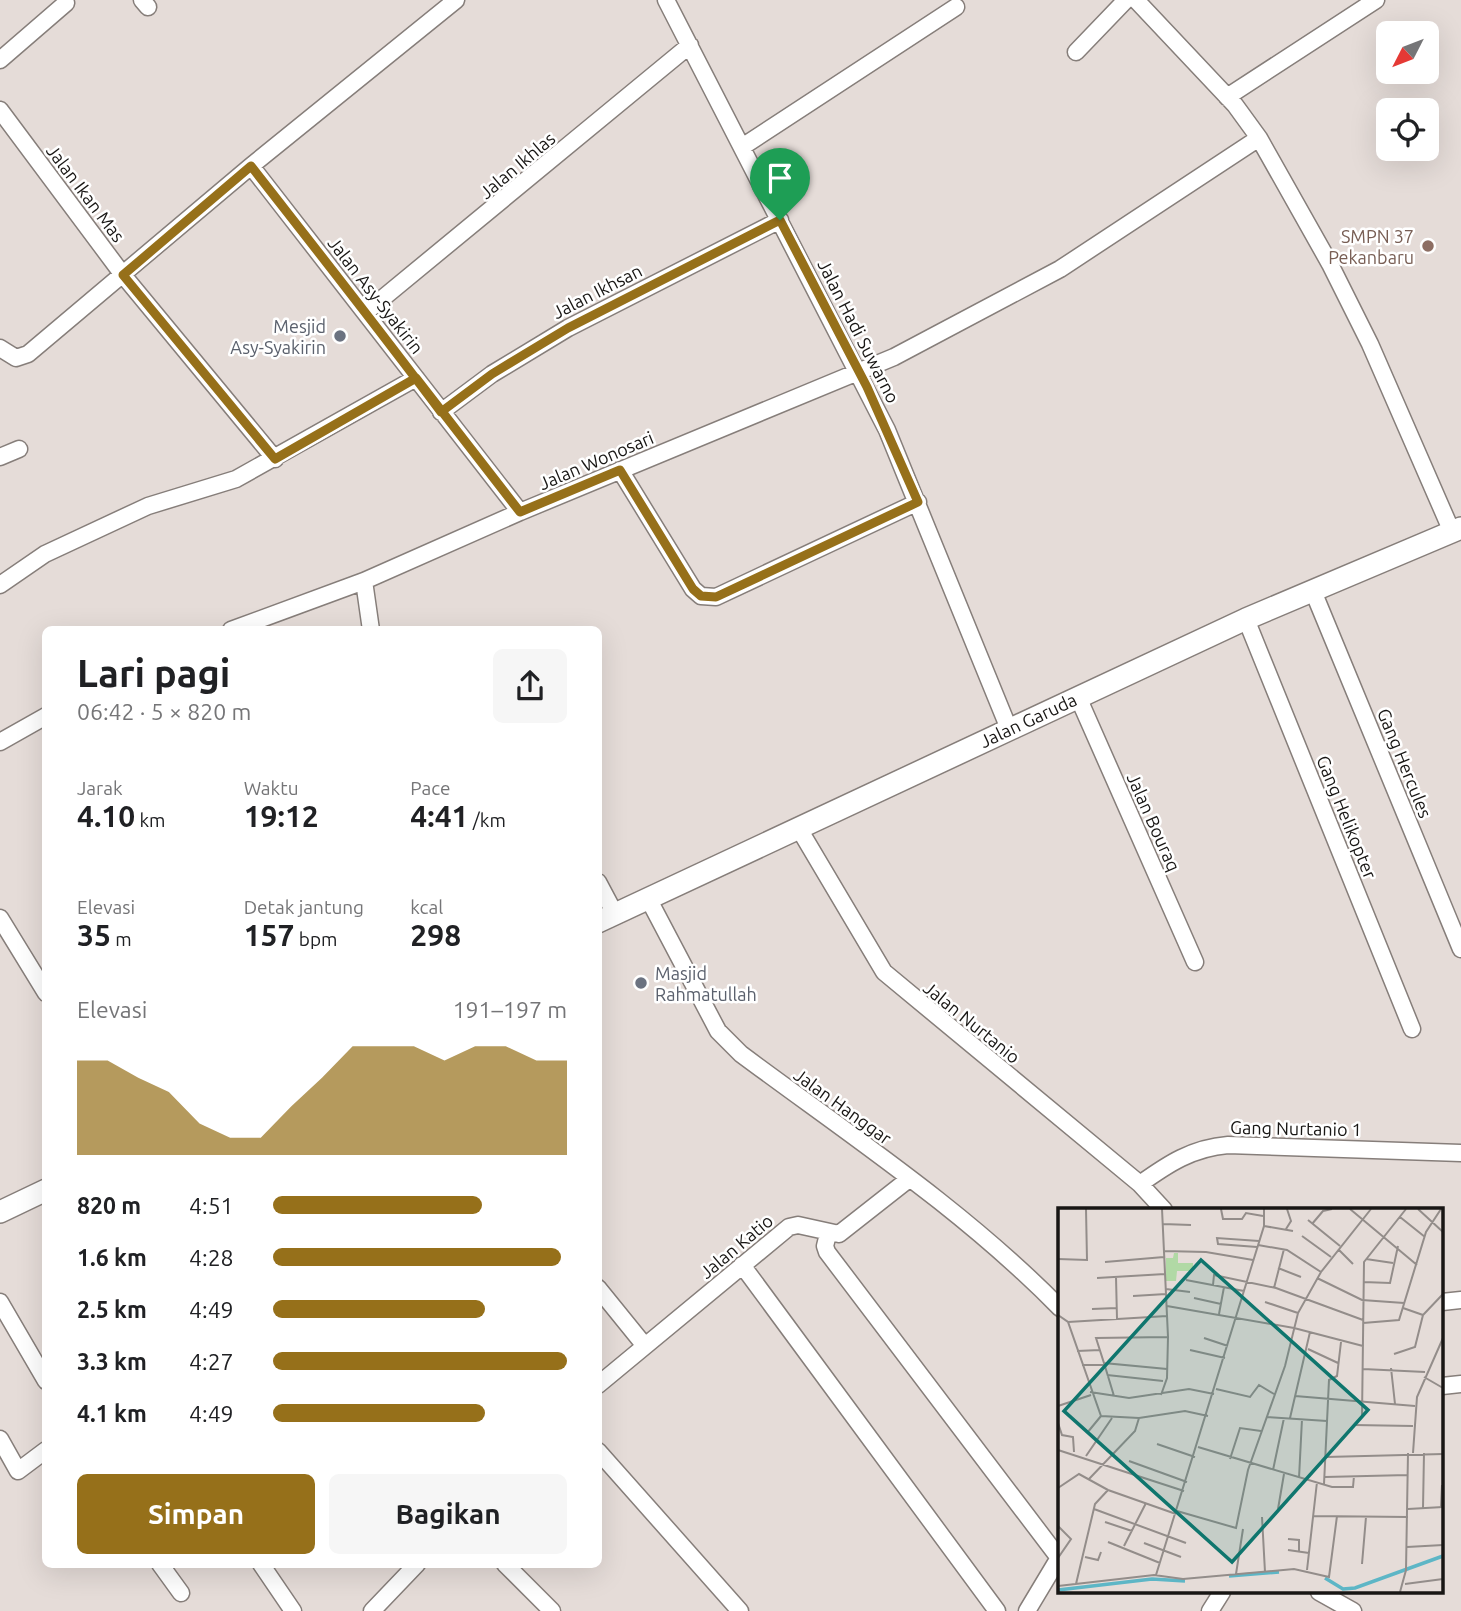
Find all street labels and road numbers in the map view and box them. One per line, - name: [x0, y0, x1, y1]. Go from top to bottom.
- street label: Jalan Ikhlas: [475, 128, 559, 202]
- street label: Jalan Ikan Mas: [43, 140, 129, 246]
- street label: Jalan Asy-Syakirin: [324, 233, 428, 357]
- street label: Jalan Hadi Suwarno: [814, 256, 904, 406]
- street label: Jalan Ikhsan: [549, 260, 645, 322]
- street label: Jalan Wonosari: [536, 427, 656, 493]
- street label: Jalan Garuda: [976, 689, 1080, 751]
- street label: Gang Hercules: [1374, 705, 1436, 821]
- street label: Gang Helikopter: [1313, 752, 1381, 882]
- street label: Jalan Bouraq: [1123, 770, 1185, 874]
- street label: Jalan Nurtanio: [920, 977, 1024, 1067]
- street label: Jalan Hanggar: [790, 1064, 896, 1148]
- street label: Gang Nurtanio 1: [1230, 1117, 1362, 1139]
- street label: Jalan Katio: [696, 1210, 776, 1282]

